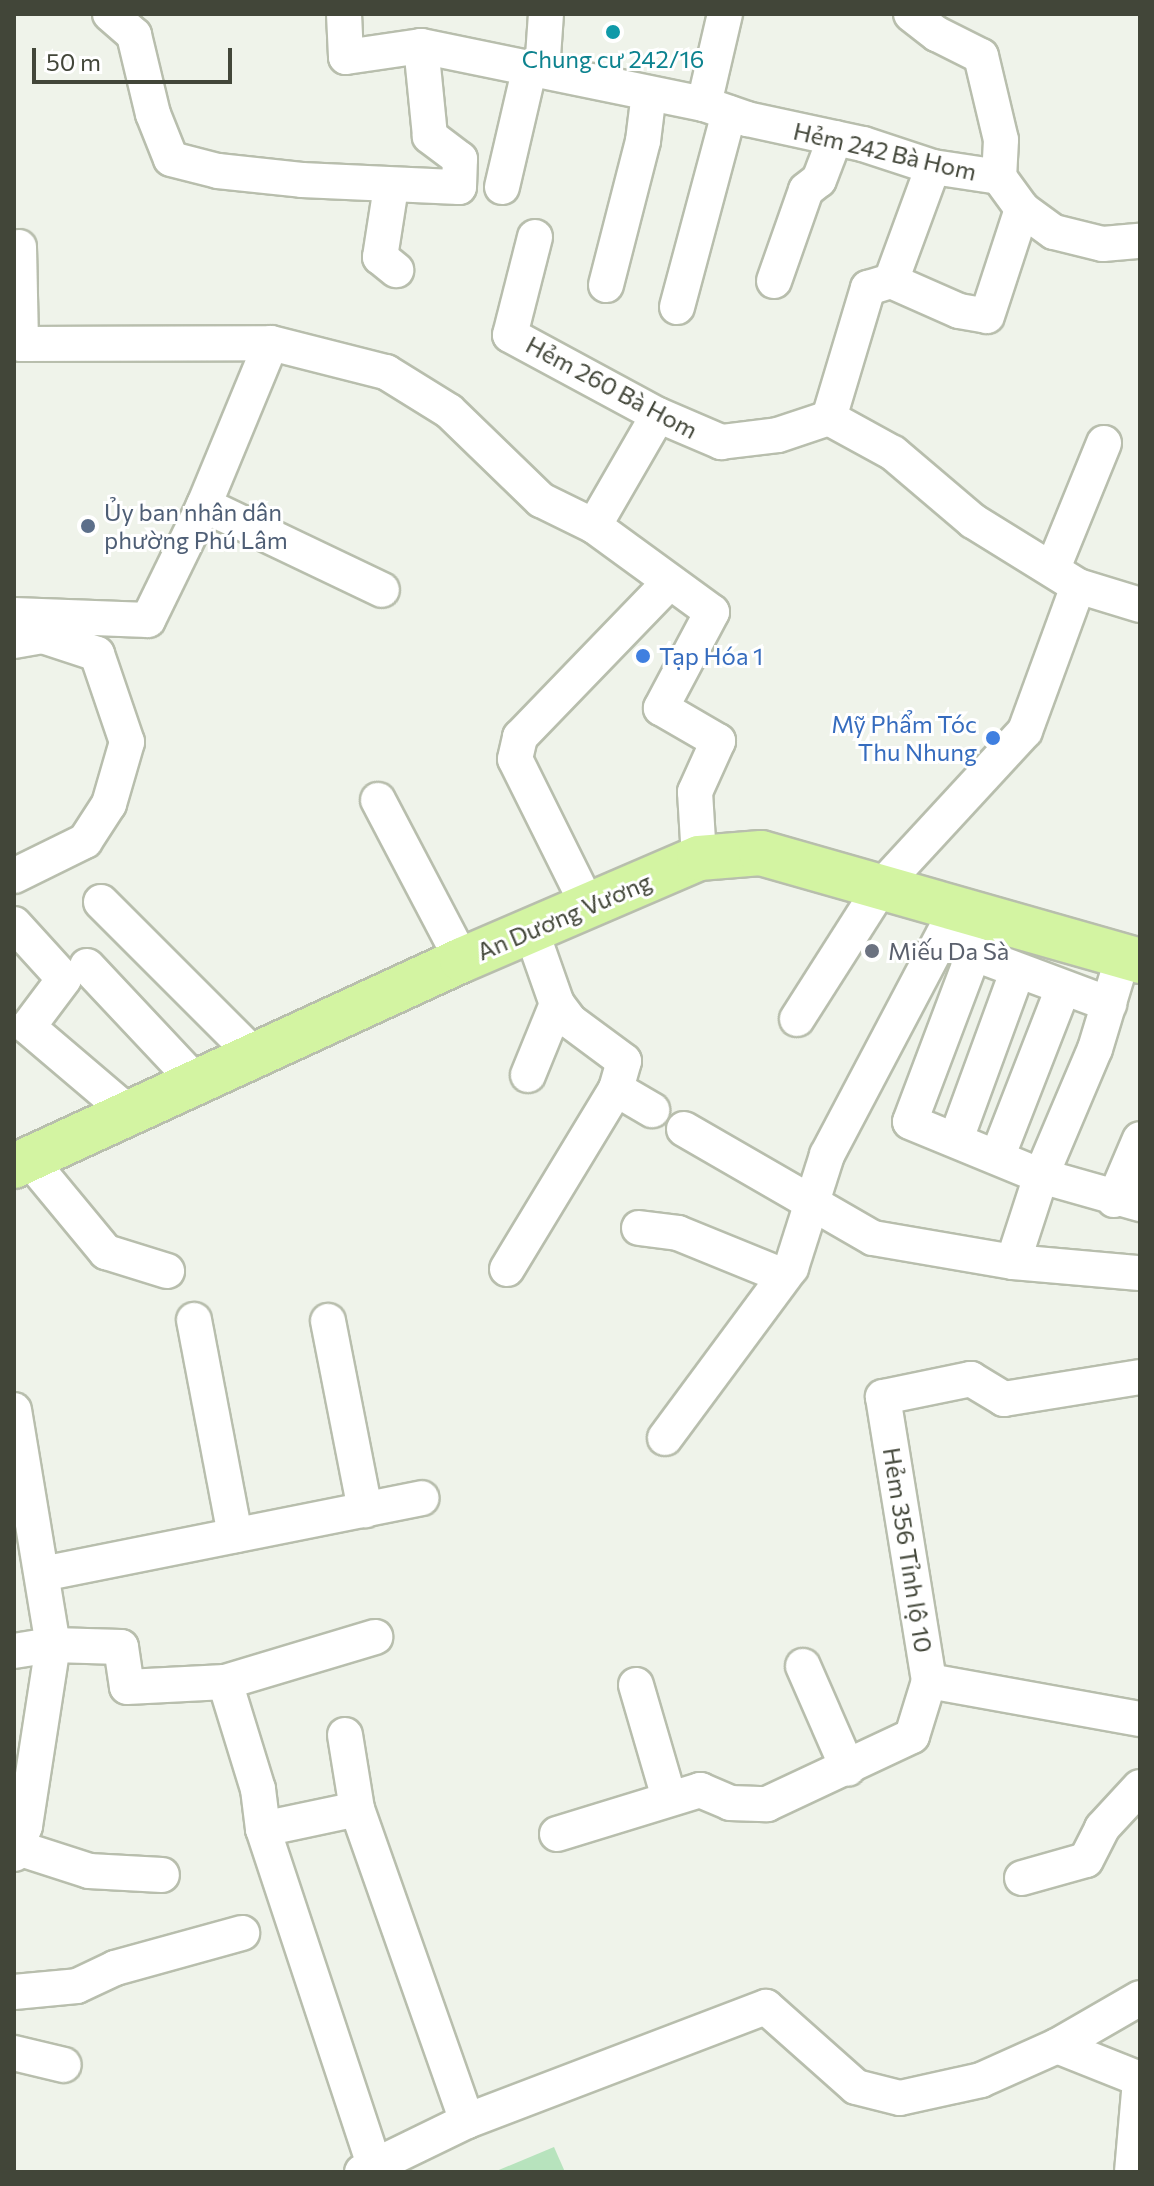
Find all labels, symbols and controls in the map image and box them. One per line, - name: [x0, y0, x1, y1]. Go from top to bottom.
- marker: Chung cư 242/16: [604, 23, 622, 41]
- scale bar: [36, 32, 236, 82]
- place label: Chung cư 242/16: [522, 45, 704, 73]
- text: 50 m: [46, 47, 101, 76]
- street label: Hẻm 242 Bà Hom: [791, 116, 979, 186]
- street label: Hẻm 260 Bà Hom: [521, 330, 703, 444]
- place label: Ủy ban nhân dân phường Phú Lâm: [104, 498, 288, 554]
- marker: Ủy ban nhân dân phường Phú Lâm: [79, 517, 97, 535]
- place label: Tạp Hóa 1: [659, 642, 763, 670]
- marker: Tạp Hóa 1: [634, 647, 652, 665]
- place label: Mỹ Phẩm Tóc Thu Nhung: [831, 710, 977, 766]
- marker: Mỹ Phẩm Tóc Thu Nhung: [984, 729, 1002, 747]
- street label: An Dương Vương: [472, 866, 656, 966]
- place label: Miếu Da Sà: [888, 937, 1009, 965]
- marker: Miếu Da Sà: [863, 942, 881, 960]
- street label: Hẻm 356 Tỉnh lộ 10: [878, 1445, 938, 1655]

